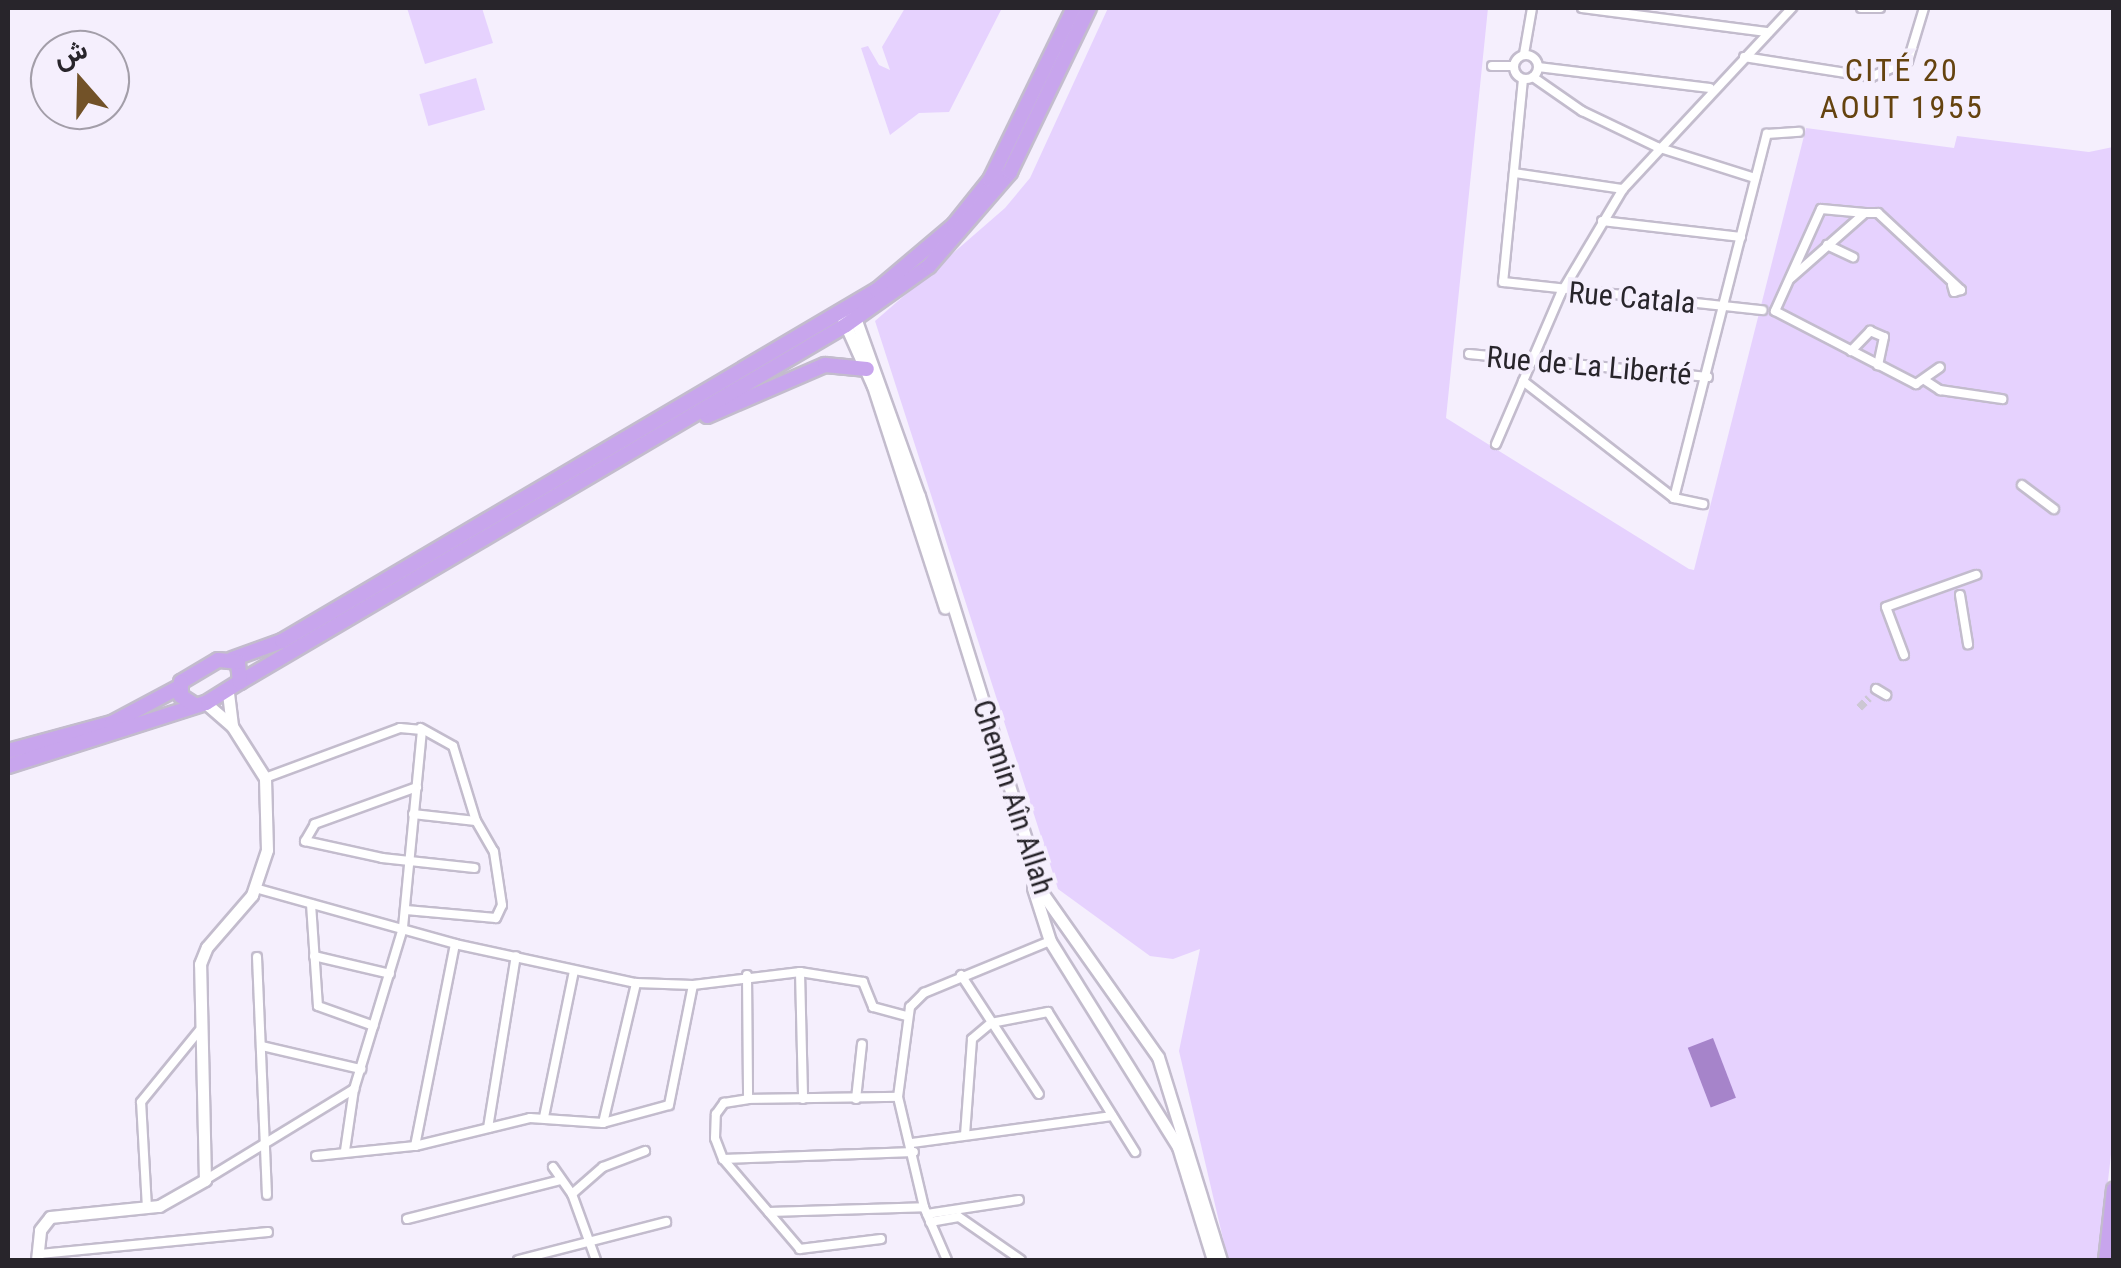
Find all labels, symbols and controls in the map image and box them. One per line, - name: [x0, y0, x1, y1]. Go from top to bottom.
- north arrow: [30, 30, 130, 130]
- text: ش: [49, 32, 92, 74]
- district label: CITÉ 20 AOUT 1955: [1819, 52, 1985, 127]
- street label: Rue Catala: [1567, 275, 1697, 321]
- street label: Rue de La Liberté: [1485, 339, 1693, 393]
- street label: Chemin Aîn Allah: [965, 695, 1061, 899]

